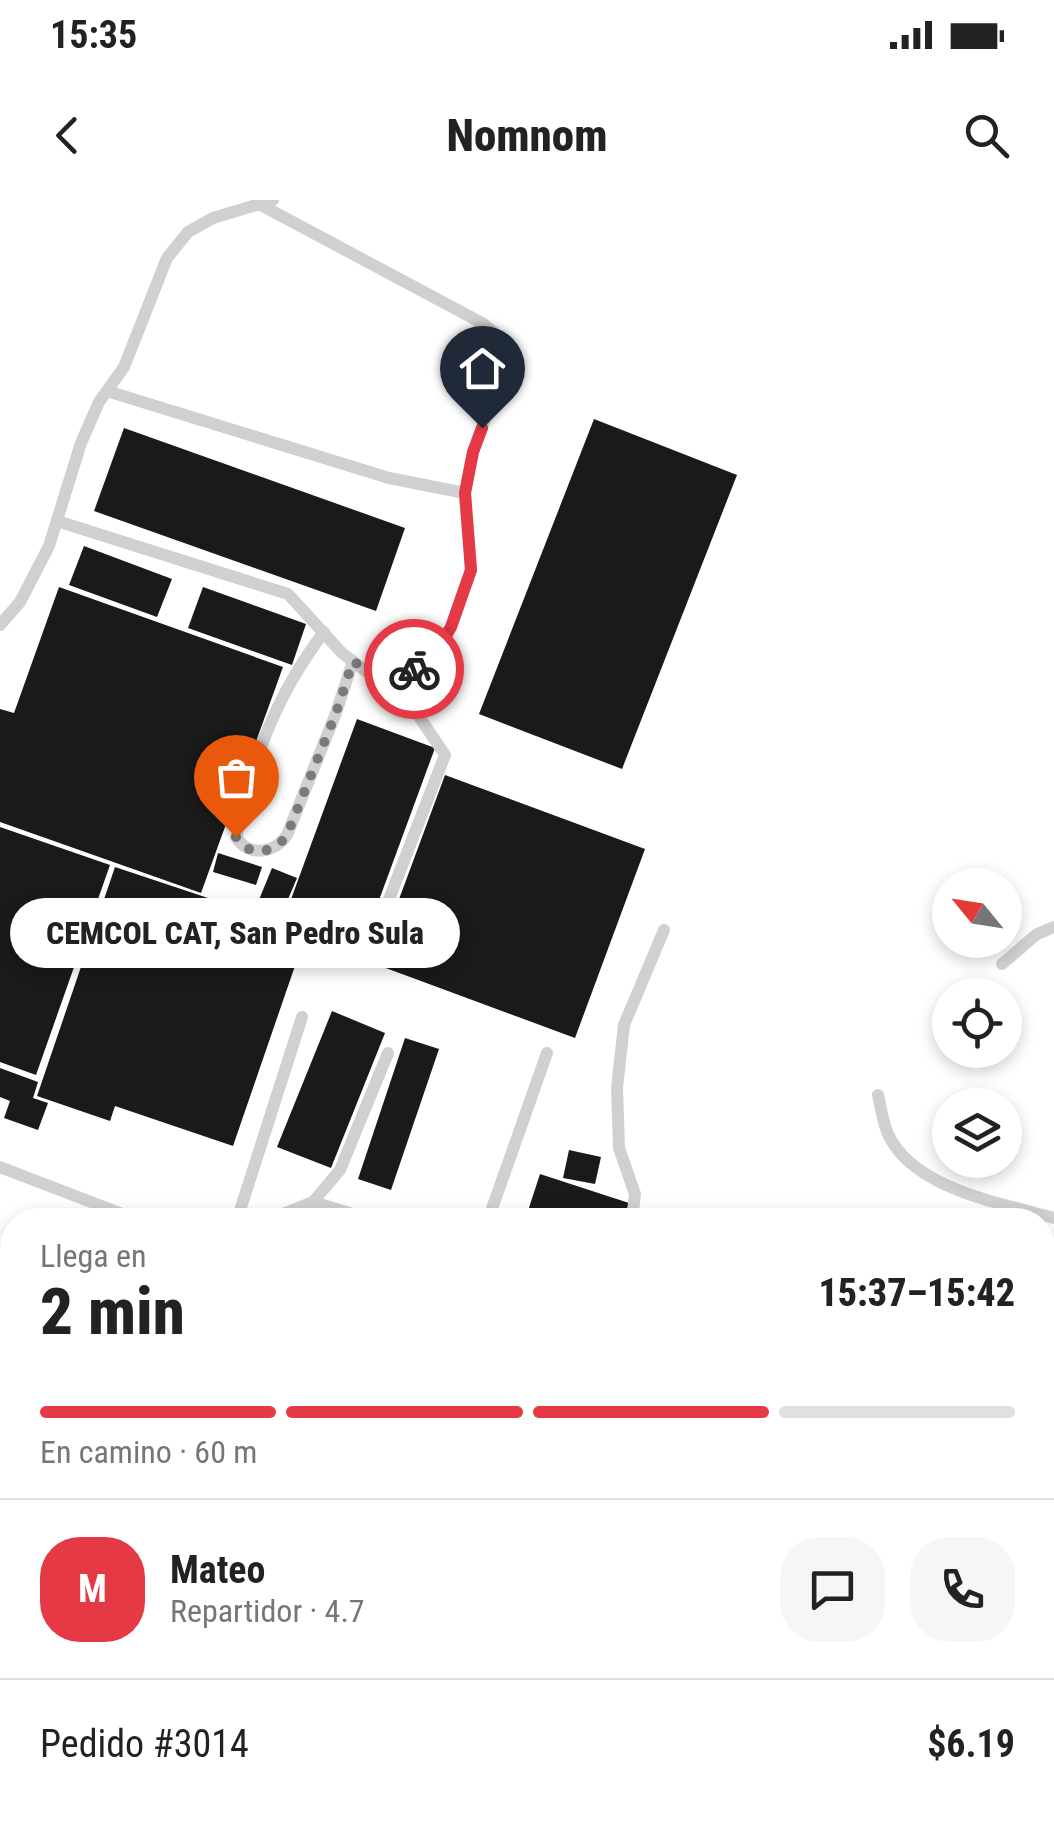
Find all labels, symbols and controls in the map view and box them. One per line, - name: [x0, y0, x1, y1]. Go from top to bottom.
- text: 15:35: [50, 13, 137, 57]
- icon: back: [40, 108, 95, 163]
- icon: search: [959, 108, 1014, 163]
- text: Nomnom: [447, 109, 607, 162]
- pin: [440, 326, 525, 429]
- icon: home: [455, 341, 510, 396]
- courier: [364, 619, 464, 719]
- icon: bike: [387, 642, 442, 697]
- pin: [194, 735, 279, 838]
- icon: bag: [209, 750, 264, 805]
- north arrow: [932, 868, 1022, 958]
- map controls: [932, 868, 1022, 1178]
- callout: CEMCOL CAT, San Pedro Sula: [11, 897, 461, 967]
- text: CEMCOL CAT, San Pedro Sula: [46, 914, 424, 952]
- button: locate: [932, 978, 1022, 1068]
- button: layers: [932, 1088, 1022, 1178]
- text: Llega en: [40, 1237, 147, 1275]
- text: 15:37–15:42: [818, 1271, 1015, 1315]
- text: 2 min: [40, 1274, 185, 1350]
- text: En camino · 60 m: [40, 1433, 257, 1471]
- button: chat: [780, 1537, 885, 1642]
- button: phone: [910, 1537, 1015, 1642]
- text: Mateo: [170, 1548, 265, 1592]
- text: M: [78, 1567, 107, 1611]
- text: Repartidor · 4.7: [170, 1592, 365, 1630]
- text: Pedido #3014: [40, 1722, 249, 1766]
- text: $6.19: [927, 1722, 1015, 1766]

